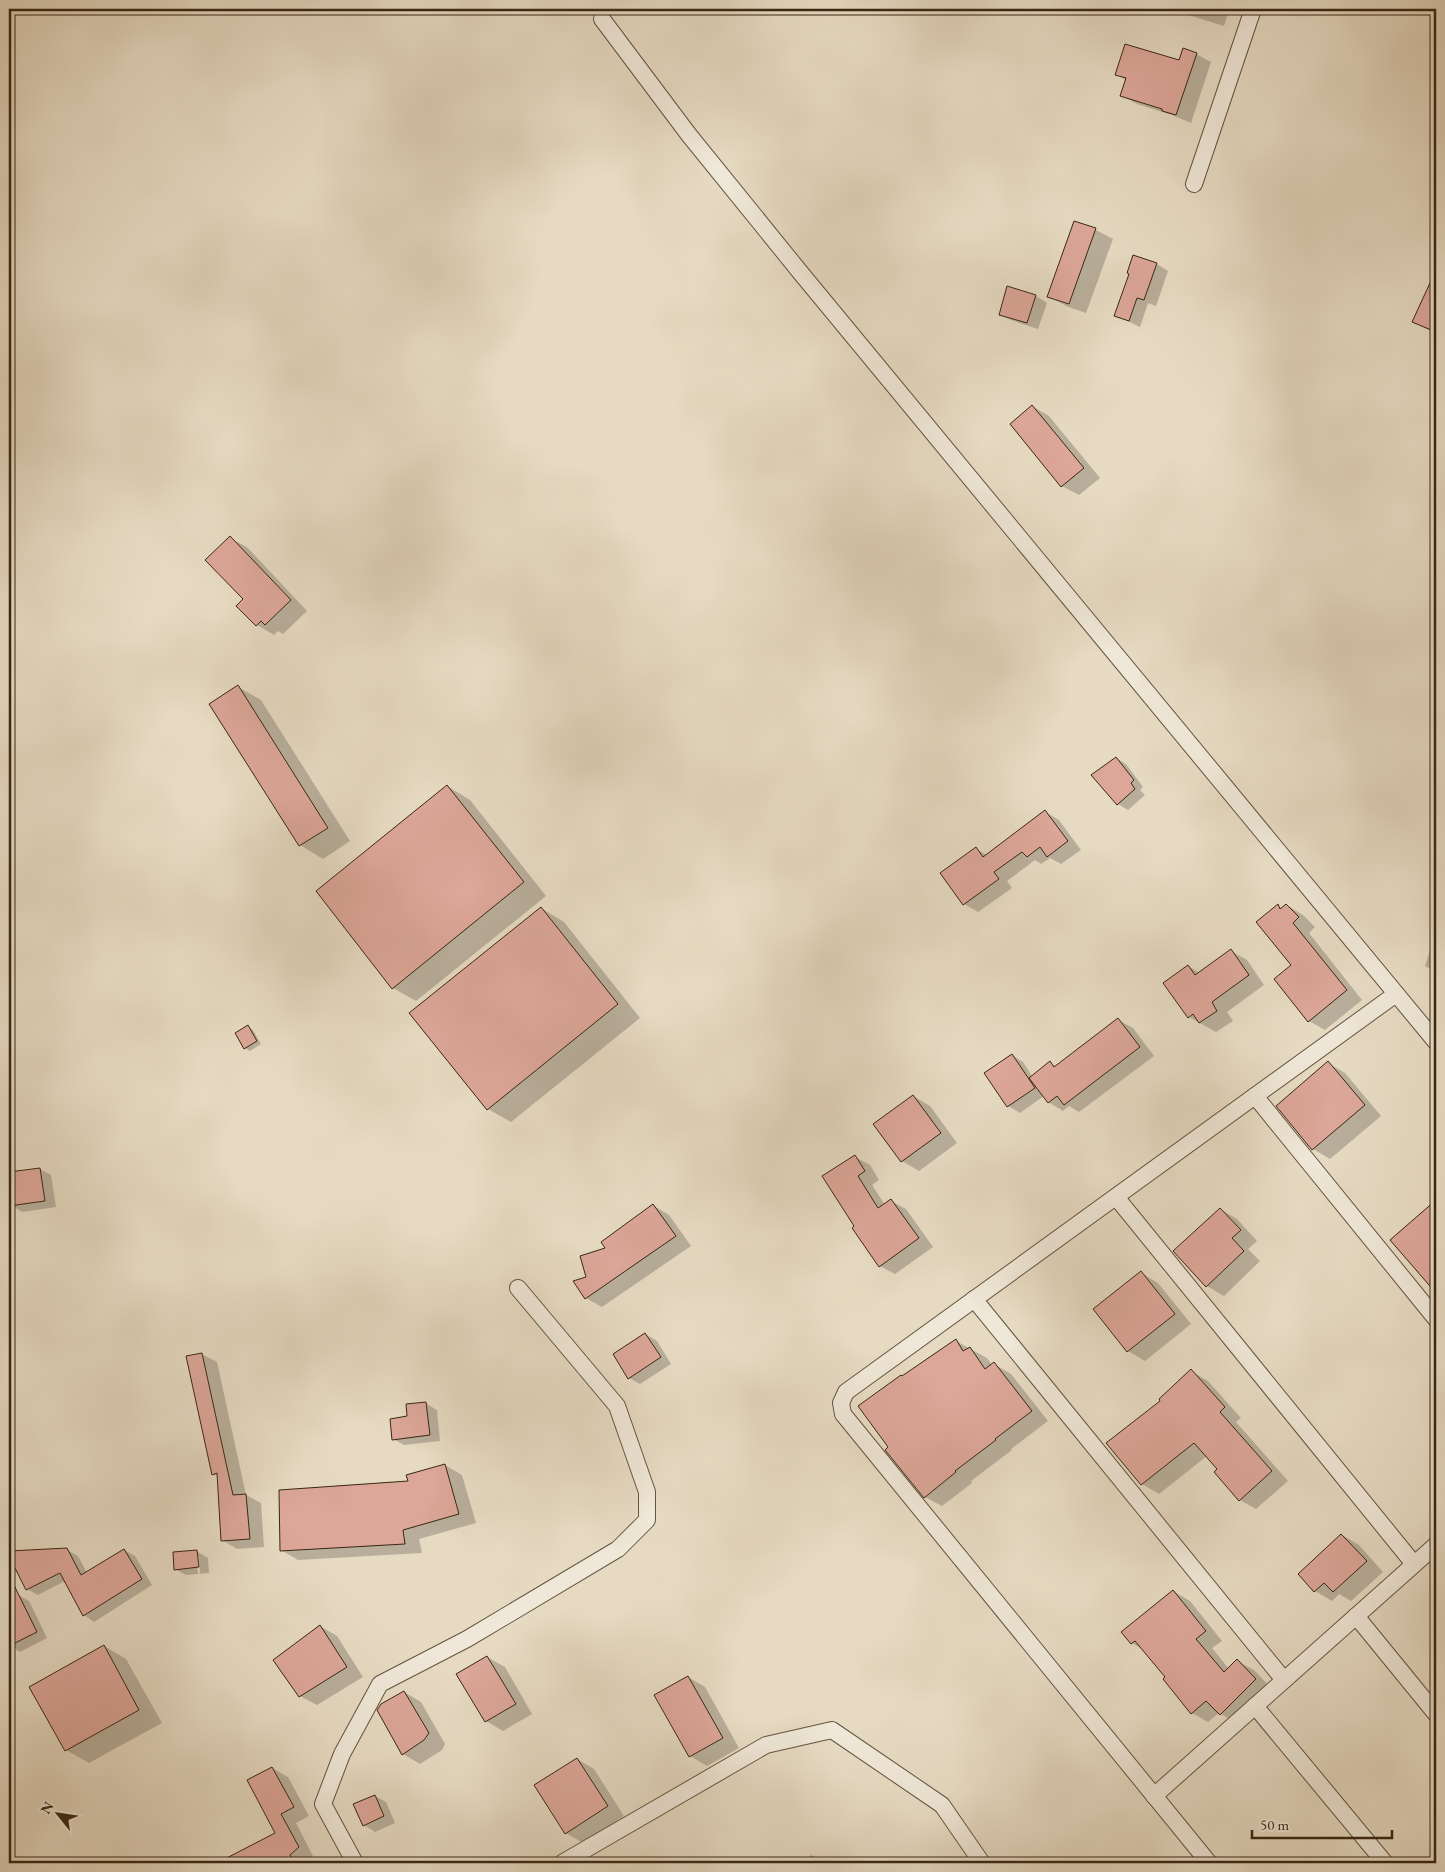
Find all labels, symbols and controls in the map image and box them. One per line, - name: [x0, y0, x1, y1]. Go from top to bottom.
- north arrow: [32, 1790, 82, 1840]
- text: N: [36, 1798, 58, 1817]
- scale bar: [1252, 1807, 1392, 1839]
- text: 50 m: [1260, 1815, 1289, 1834]

